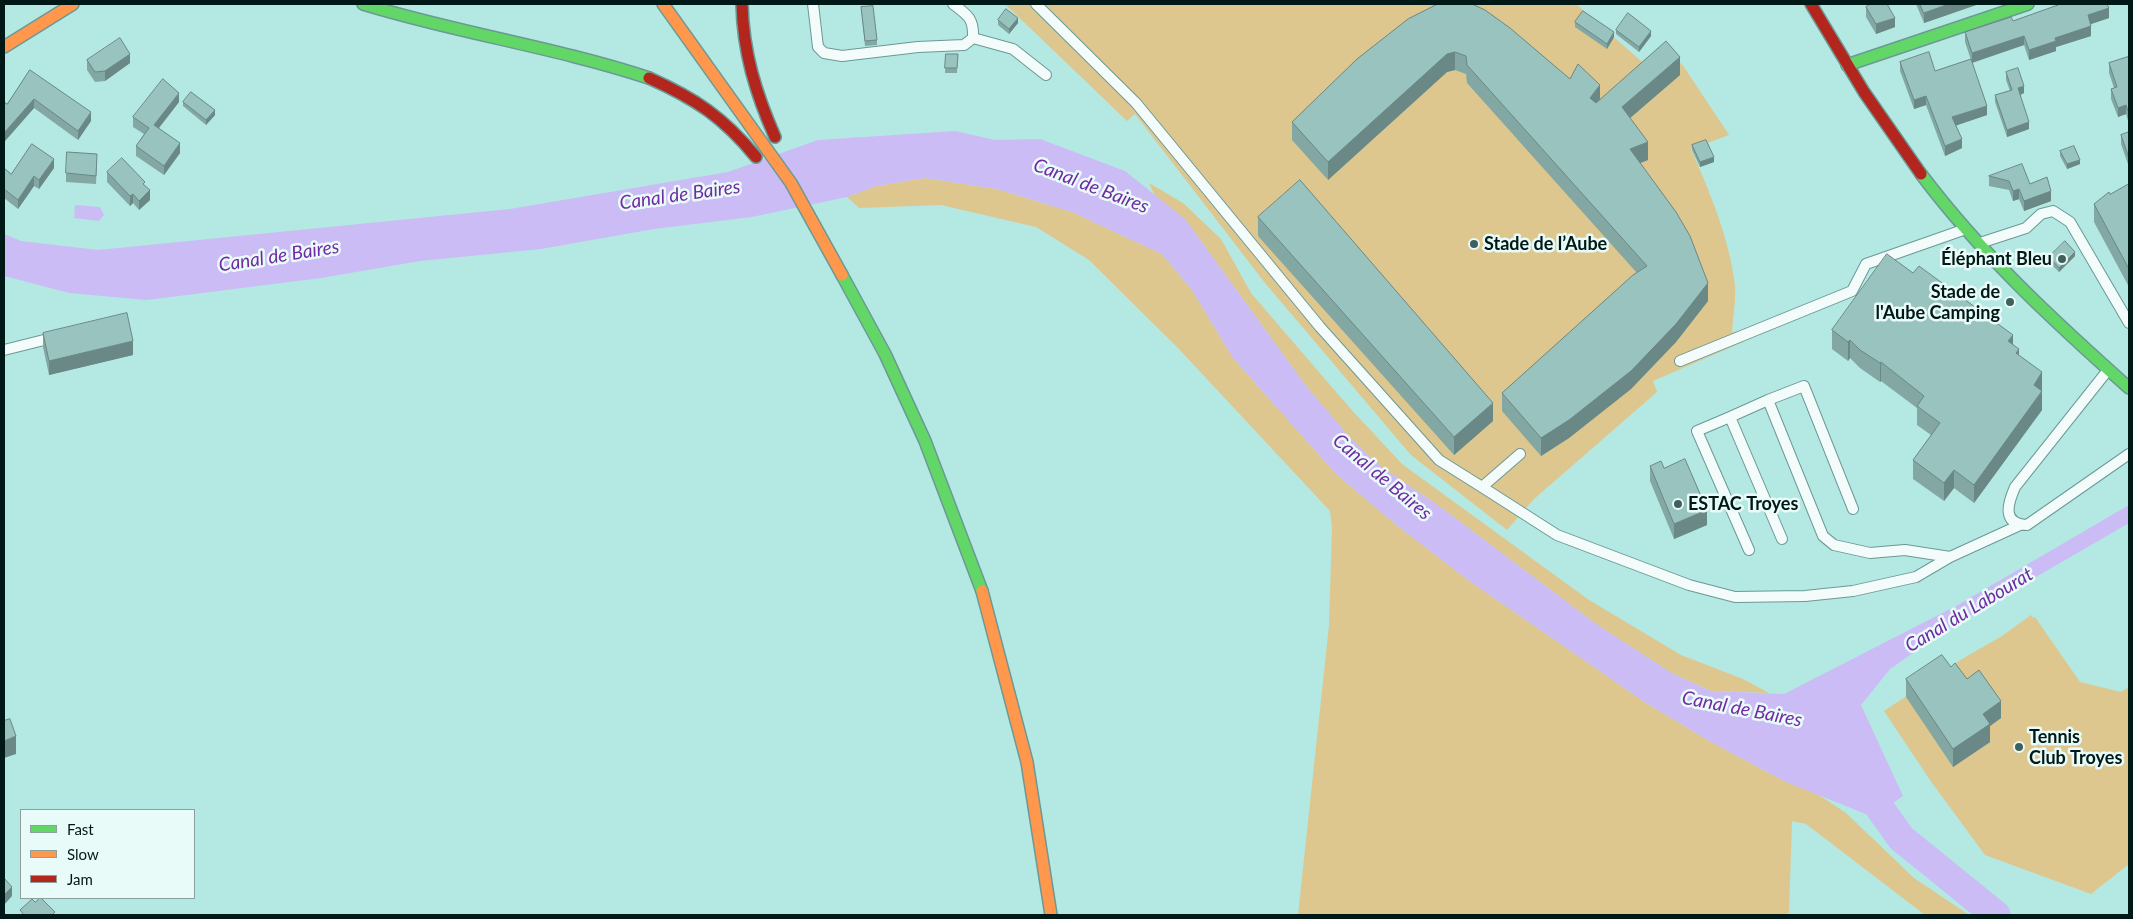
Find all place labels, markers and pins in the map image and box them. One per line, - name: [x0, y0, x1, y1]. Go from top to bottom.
- place label: Stade de l’Aube: [1484, 233, 1607, 255]
- marker: Stade de l’Aube: [1468, 238, 1480, 250]
- place label: Éléphant Bleu: [1941, 248, 2052, 270]
- marker: Éléphant Bleu: [2056, 253, 2068, 265]
- place label: Stade de l'Aube Camping: [1876, 281, 2000, 324]
- marker: Stade de l'Aube Camping: [2004, 296, 2016, 308]
- place label: ESTAC Troyes: [1688, 493, 1798, 515]
- marker: ESTAC Troyes: [1672, 498, 1684, 510]
- place label: Tennis Club Troyes: [2029, 726, 2122, 769]
- marker: Tennis Club Troyes: [2013, 741, 2025, 753]

